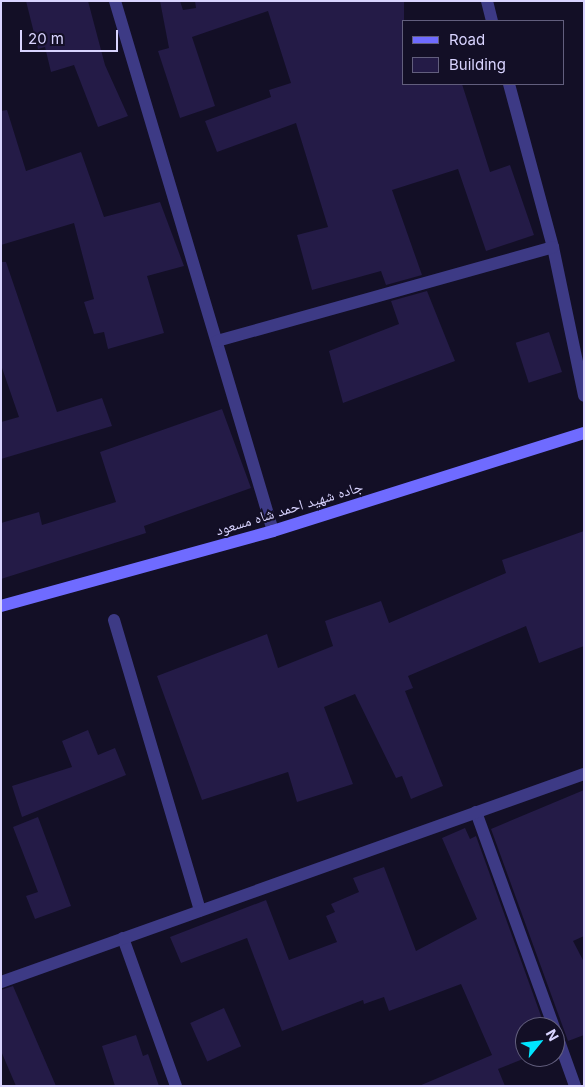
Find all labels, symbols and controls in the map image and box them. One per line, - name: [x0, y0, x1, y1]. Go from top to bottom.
- scale bar: [22, 20, 120, 52]
- legend: [402, 20, 565, 85]
- text: 20 m: [28, 29, 64, 48]
- text: Road: [449, 30, 485, 49]
- text: Building: [449, 55, 506, 74]
- street label: جاده شهيد احمد شاه مسعود: [213, 477, 365, 539]
- north arrow: [515, 1017, 565, 1067]
- text: N: [543, 1026, 563, 1044]

